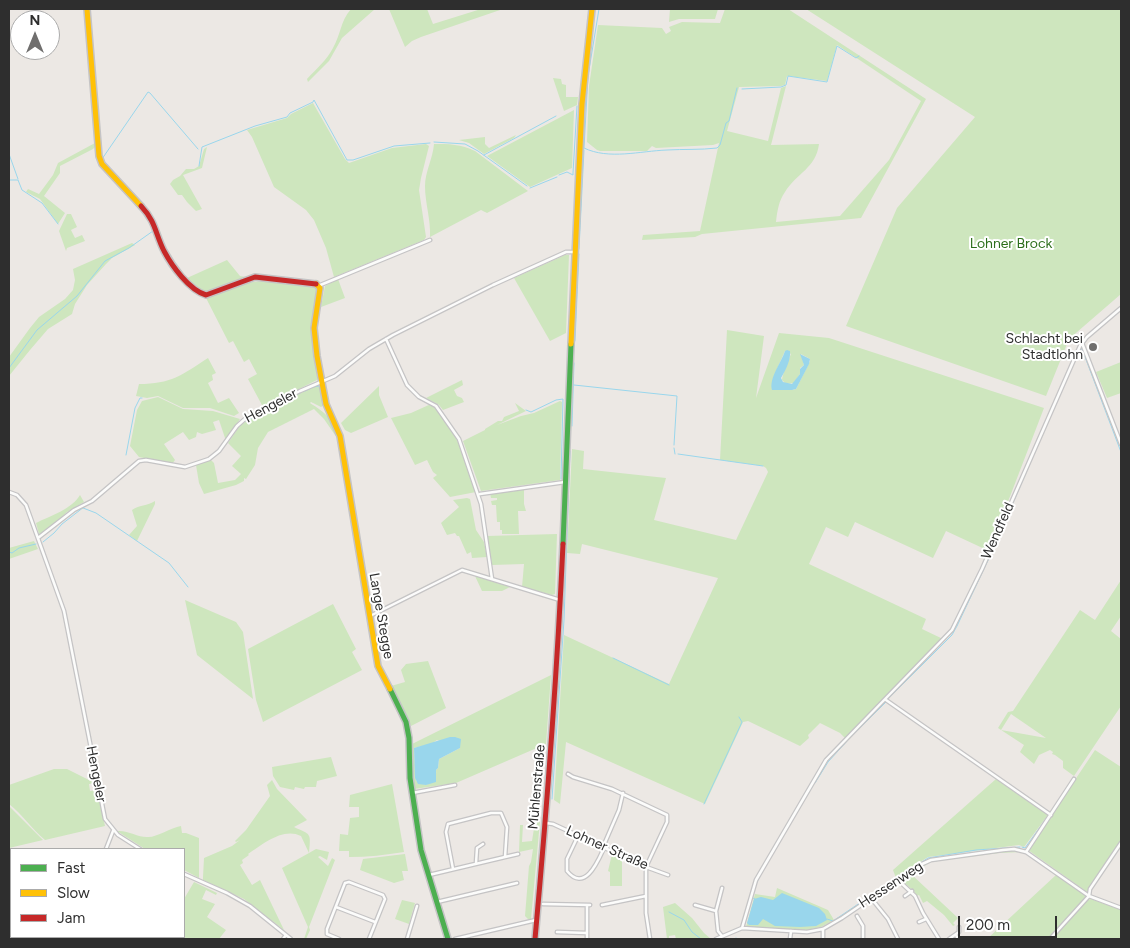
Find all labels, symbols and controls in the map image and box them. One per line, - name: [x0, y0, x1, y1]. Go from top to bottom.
- north arrow: [10, 10, 60, 60]
- text: N: [30, 12, 40, 29]
- park label: Lohner Brock: [970, 236, 1052, 252]
- place label: Schlacht bei Stadtlohn: [1006, 331, 1083, 364]
- marker: Schlacht bei Stadtlohn: [1087, 341, 1099, 353]
- street label: Hengeler: [242, 385, 300, 427]
- street label: Wendfeld: [978, 500, 1018, 562]
- street label: Lange Stegge: [365, 572, 397, 660]
- street label: Hengeler: [82, 744, 110, 804]
- street label: Mühlenstraße: [525, 744, 549, 830]
- street label: Lohner Straße: [563, 822, 651, 874]
- legend: [10, 848, 185, 938]
- street label: Hessenweg: [856, 858, 926, 912]
- text: Fast: [57, 859, 85, 877]
- text: Slow: [57, 884, 90, 902]
- scale bar: [960, 906, 1059, 938]
- text: Jam: [57, 909, 85, 927]
- text: 200 m: [966, 916, 1010, 934]

